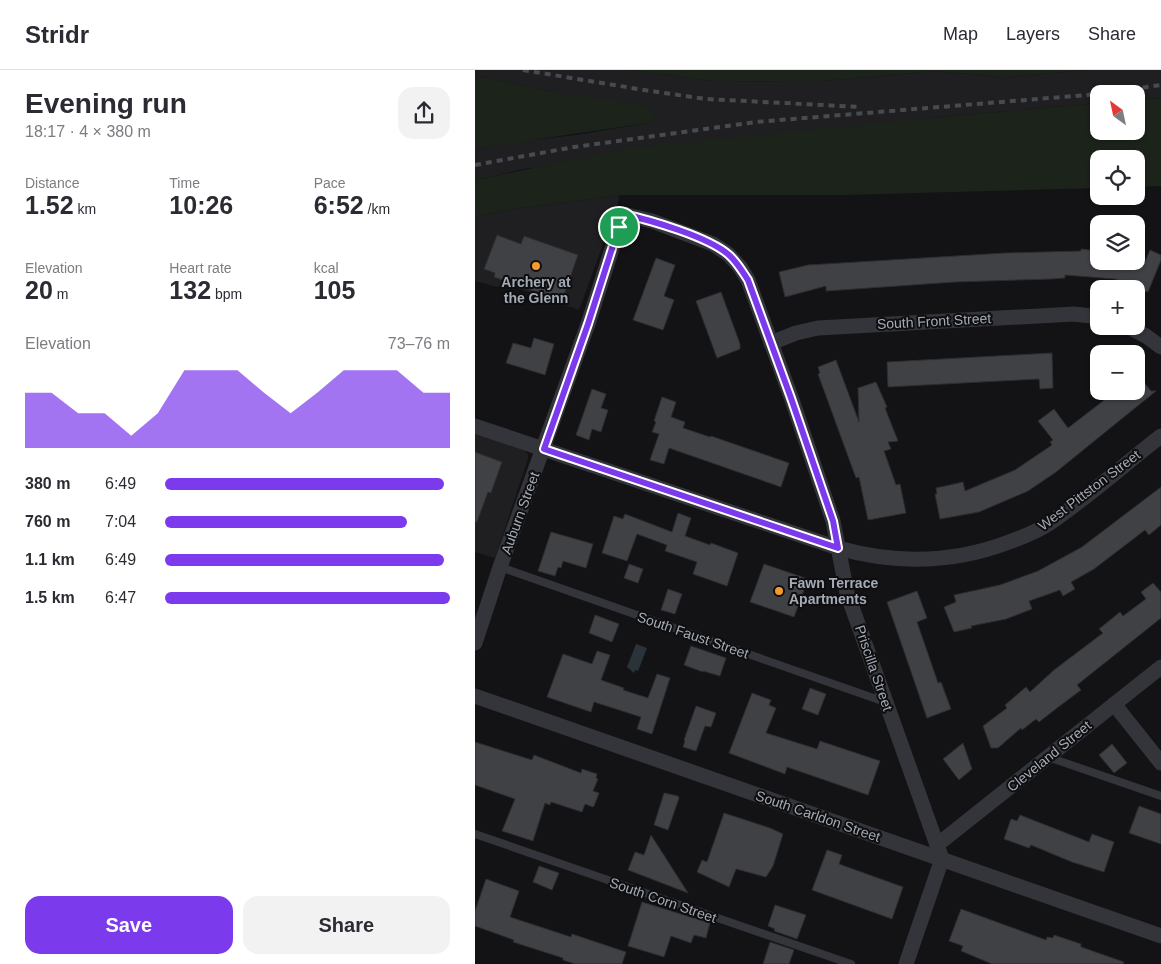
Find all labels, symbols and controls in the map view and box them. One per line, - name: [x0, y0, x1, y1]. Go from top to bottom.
- text: Stridr: [25, 21, 89, 48]
- text: Map: [943, 24, 978, 44]
- text: Layers: [1006, 24, 1060, 44]
- text: Share: [1088, 24, 1136, 44]
- north arrow: [1090, 85, 1145, 140]
- map controls: [1090, 85, 1145, 400]
- button: share: [398, 87, 450, 139]
- text: Evening run: [25, 88, 187, 119]
- text: 18:17 · 4 × 380 m: [25, 123, 151, 140]
- button: locate: [1090, 150, 1145, 205]
- text: Distance: [25, 175, 79, 191]
- text: Time: [169, 175, 200, 191]
- text: Pace: [314, 175, 346, 191]
- text: 1.52: [25, 191, 74, 219]
- text: 10:26: [169, 191, 233, 219]
- text: 6:52: [314, 191, 364, 219]
- text: km: [74, 201, 96, 217]
- text: /km: [364, 201, 390, 217]
- pin: [598, 206, 640, 248]
- icon: arrive: [605, 213, 633, 241]
- button: layers: [1090, 215, 1145, 270]
- text: Elevation: [25, 260, 83, 276]
- text: Heart rate: [169, 260, 232, 276]
- text: kcal: [314, 260, 339, 276]
- marker: Archery at the Glenn: [530, 260, 542, 272]
- place label: Archery at the Glenn: [501, 274, 571, 306]
- text: 20: [25, 276, 53, 304]
- text: 132: [169, 276, 211, 304]
- text: 105: [314, 276, 355, 304]
- button: +: [1090, 280, 1145, 335]
- text: m: [53, 286, 68, 302]
- text: bpm: [211, 286, 242, 302]
- street label: South Front Street: [876, 310, 992, 332]
- text: Elevation: [25, 335, 91, 352]
- text: 73–76 m: [388, 335, 450, 352]
- button: −: [1090, 345, 1145, 400]
- street label: West Pittston Street: [1035, 446, 1143, 534]
- street label: Auburn Street: [498, 470, 542, 556]
- text: 380 m: [25, 475, 70, 492]
- text: 6:49: [105, 475, 136, 492]
- text: 760 m: [25, 513, 70, 530]
- text: 7:04: [105, 513, 136, 530]
- text: 1.1 km: [25, 551, 75, 568]
- text: 6:49: [105, 551, 136, 568]
- place label: Fawn Terrace Apartments: [789, 575, 878, 607]
- marker: Fawn Terrace Apartments: [773, 585, 785, 597]
- text: 1.5 km: [25, 589, 75, 606]
- text: 6:47: [105, 589, 136, 606]
- street label: South Faust Street: [635, 608, 751, 662]
- street label: Priscilla Street: [852, 623, 896, 713]
- street label: Cleveland Street: [1004, 717, 1094, 795]
- street label: South Carldon Street: [754, 787, 883, 845]
- street label: South Corn Street: [607, 874, 719, 926]
- button: Save: [25, 896, 233, 954]
- button: Share: [243, 896, 450, 954]

